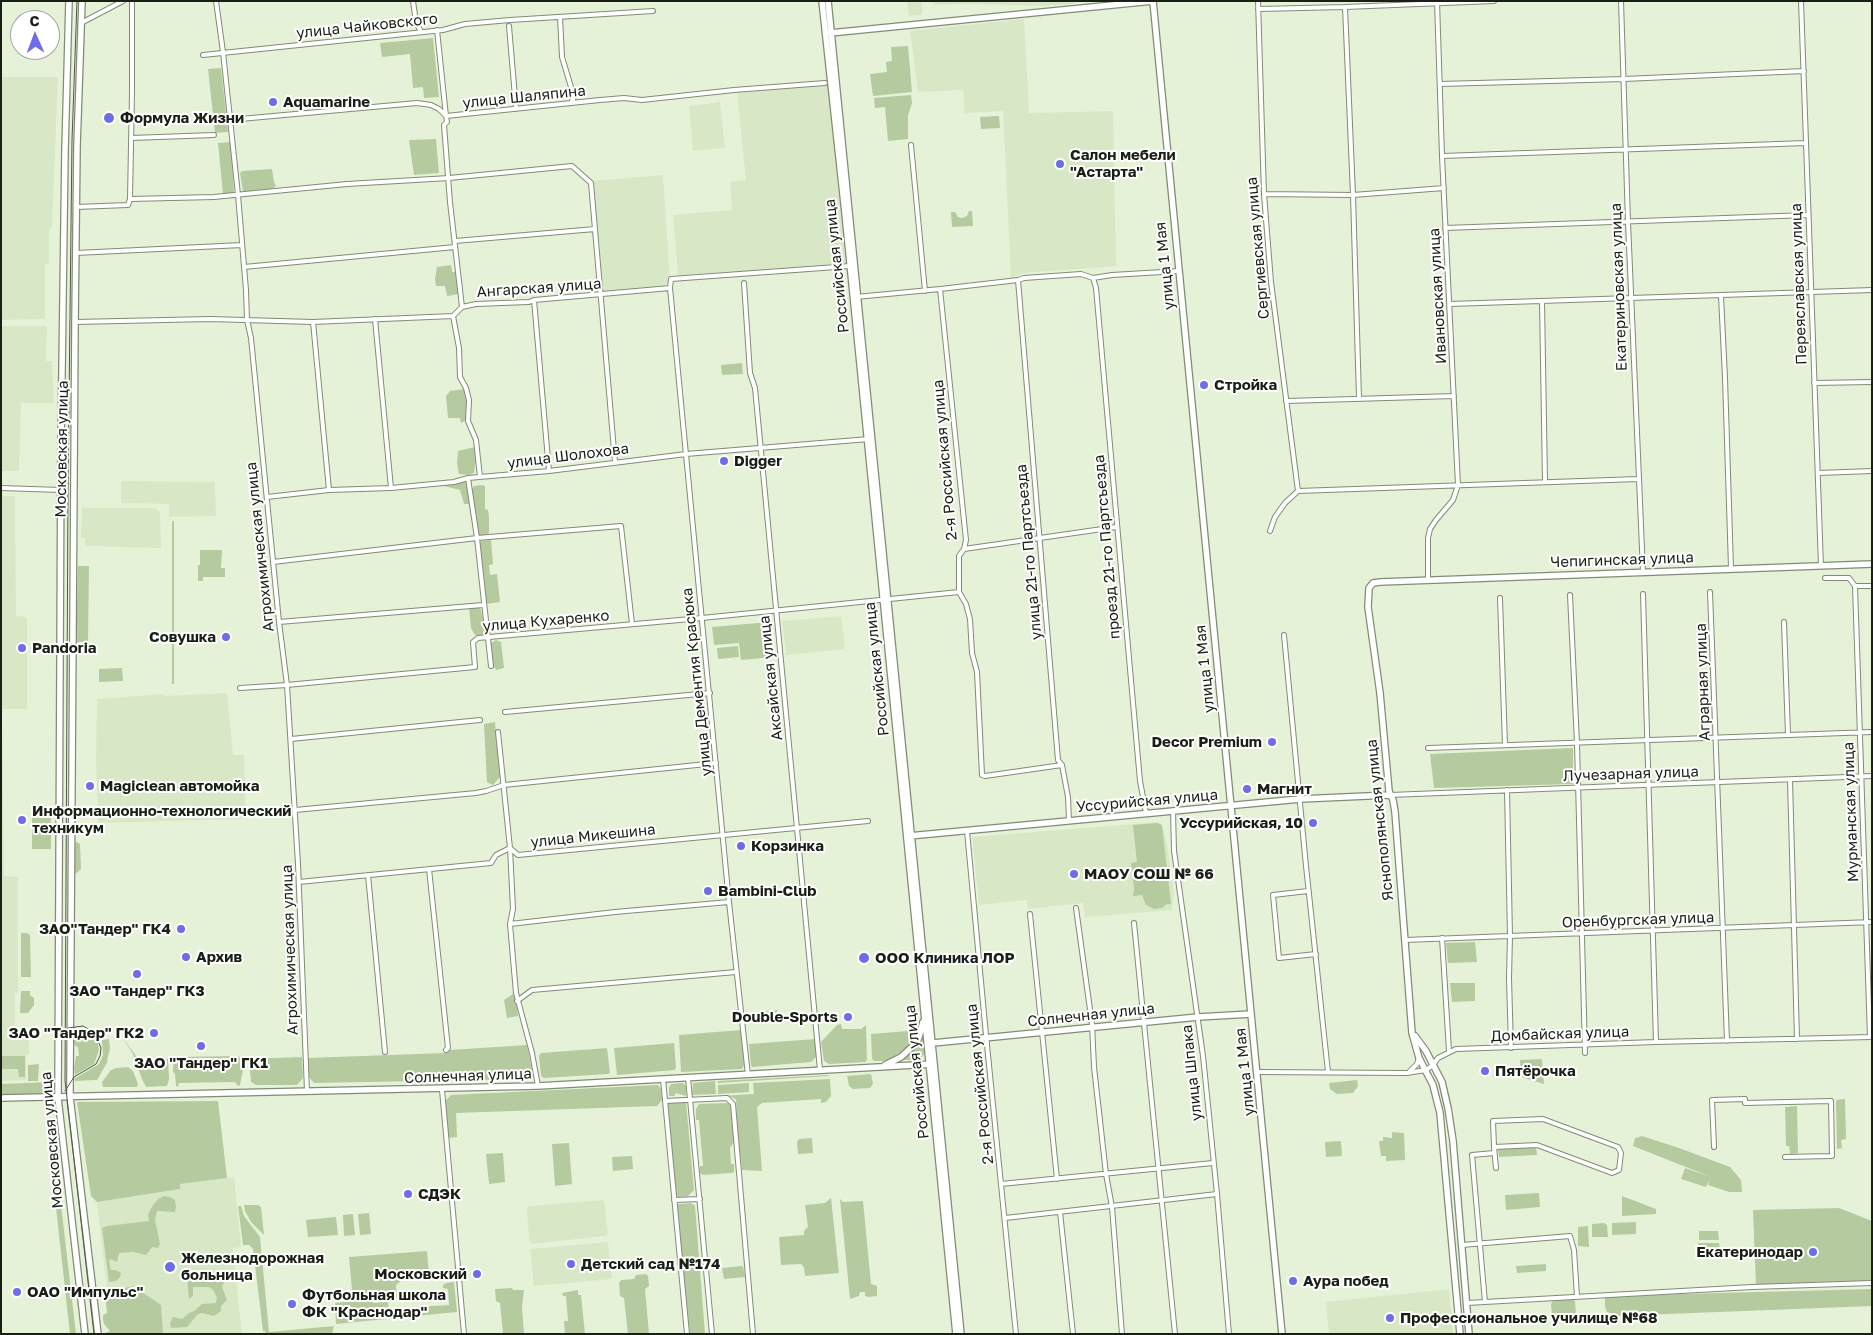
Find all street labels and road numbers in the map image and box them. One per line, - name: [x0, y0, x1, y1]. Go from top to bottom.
- street label: улица Чайковского: [295, 10, 439, 42]
- street label: улица Шаляпина: [461, 82, 587, 112]
- street label: Сергиевская улица: [1243, 176, 1273, 320]
- street label: Российская улица: [821, 198, 853, 334]
- street label: Екатериновская улица: [1607, 203, 1631, 371]
- street label: Переяславская улица: [1787, 203, 1811, 365]
- street label: улица 1 Мая: [1151, 221, 1179, 311]
- street label: Ивановская улица: [1425, 227, 1451, 365]
- street label: Ангарская улица: [476, 275, 602, 301]
- street label: 2-я Российская улица: [929, 379, 961, 541]
- street label: Московская улица: [52, 380, 72, 518]
- street label: улица Шолохова: [506, 440, 630, 472]
- street label: проезд 21-го Партсъезда: [1090, 454, 1124, 640]
- street label: Агрохимическая улица: [242, 461, 278, 633]
- street label: улица 21-го Партсъезда: [1012, 463, 1046, 641]
- street label: Чепигинская улица: [1550, 549, 1694, 571]
- street label: улица Дементия Красюка: [678, 587, 716, 777]
- street label: Российская улица: [861, 601, 893, 737]
- street label: улица Кухаренко: [482, 606, 610, 636]
- street label: Аксайская улица: [755, 615, 787, 741]
- street label: Аграрная улица: [1692, 623, 1714, 741]
- street label: улица 1 Мая: [1191, 624, 1219, 714]
- street label: Яснополянская улица: [1363, 738, 1397, 902]
- street label: Мурманская улица: [1840, 742, 1862, 882]
- street label: Лучезарная улица: [1563, 763, 1699, 785]
- street label: Уссурийская улица: [1075, 786, 1219, 816]
- street label: улица Микешина: [530, 820, 656, 852]
- street label: Агрохимическая улица: [278, 864, 302, 1036]
- street label: Оренбургская улица: [1561, 908, 1715, 932]
- street label: Солнечная улица: [1026, 999, 1156, 1031]
- street label: 2-я Российская улица: [963, 1003, 997, 1165]
- street label: Российская улица: [901, 1004, 933, 1140]
- street label: Домбайская улица: [1490, 1023, 1630, 1045]
- street label: улица Шпака: [1178, 1024, 1206, 1122]
- street label: улица 1 Мая: [1231, 1027, 1259, 1117]
- street label: Солнечная улица: [404, 1065, 532, 1087]
- street label: Московская улица: [37, 1071, 67, 1209]

